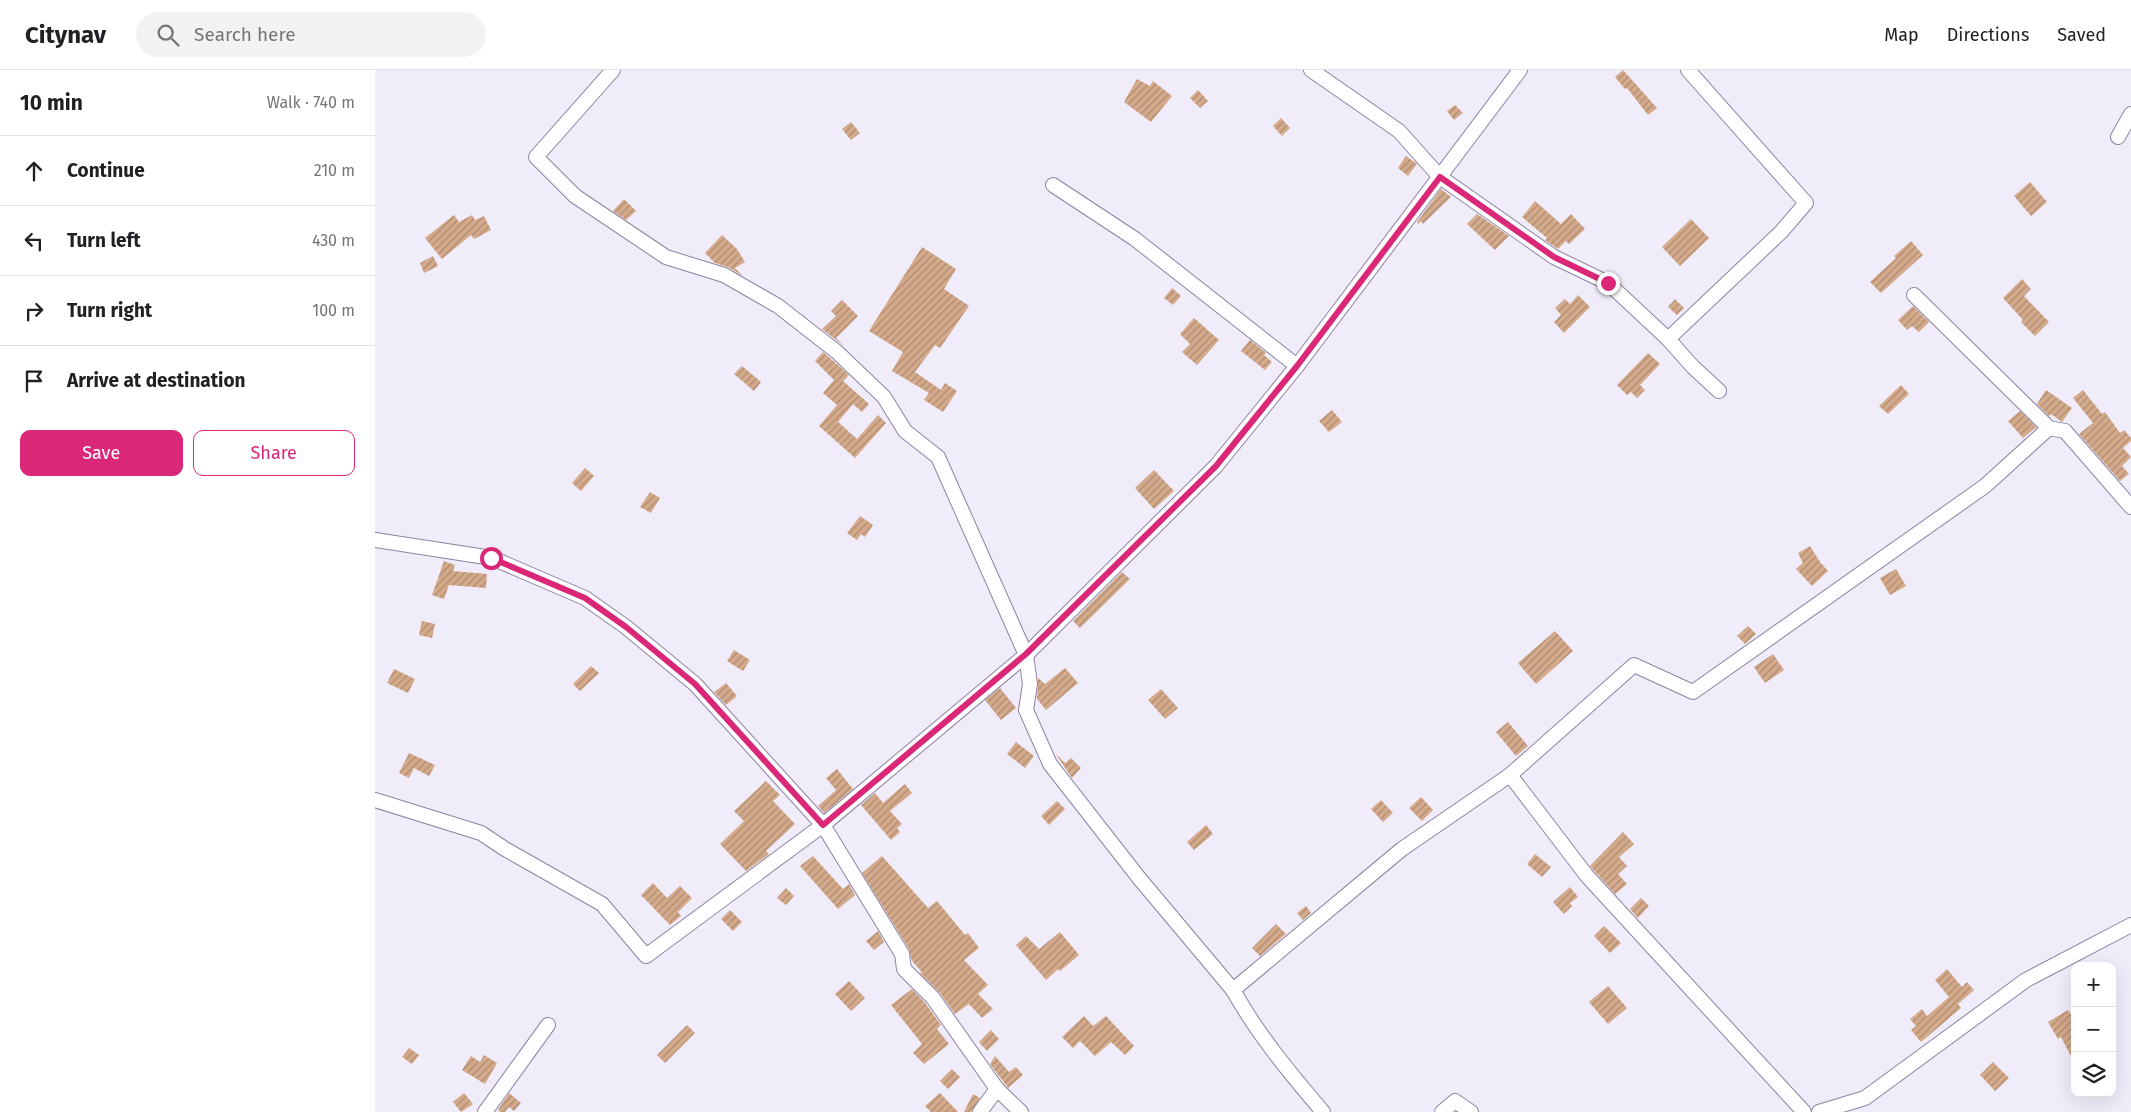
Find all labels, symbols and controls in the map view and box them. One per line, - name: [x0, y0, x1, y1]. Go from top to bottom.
- search box: [136, 12, 486, 57]
- text: Citynav: [25, 21, 106, 49]
- icon: search: [154, 21, 182, 49]
- text: Search here: [194, 23, 296, 46]
- text: Map: [1884, 24, 1919, 46]
- text: Directions: [1947, 24, 2029, 46]
- text: Saved: [2057, 24, 2106, 46]
- text: 10 min: [20, 90, 83, 116]
- text: Walk · 740 m: [267, 93, 355, 112]
- icon: ahead: [20, 157, 48, 185]
- text: Continue: [67, 159, 145, 182]
- text: 210 m: [314, 161, 355, 180]
- icon: left: [20, 227, 48, 255]
- text: Turn left: [67, 229, 141, 252]
- text: 430 m: [312, 231, 355, 250]
- route end: [1597, 272, 1620, 295]
- icon: right: [20, 297, 48, 325]
- text: Turn right: [67, 299, 152, 322]
- text: 100 m: [312, 301, 355, 320]
- icon: arrive: [20, 367, 48, 395]
- text: Arrive at destination: [67, 369, 246, 392]
- button: Save: [20, 430, 183, 476]
- button: Share: [193, 430, 355, 476]
- route start: [480, 547, 503, 570]
- map controls: [2071, 962, 2116, 1097]
- button: +: [2071, 962, 2116, 1007]
- button: −: [2071, 1007, 2116, 1052]
- button: layers: [2071, 1052, 2116, 1097]

